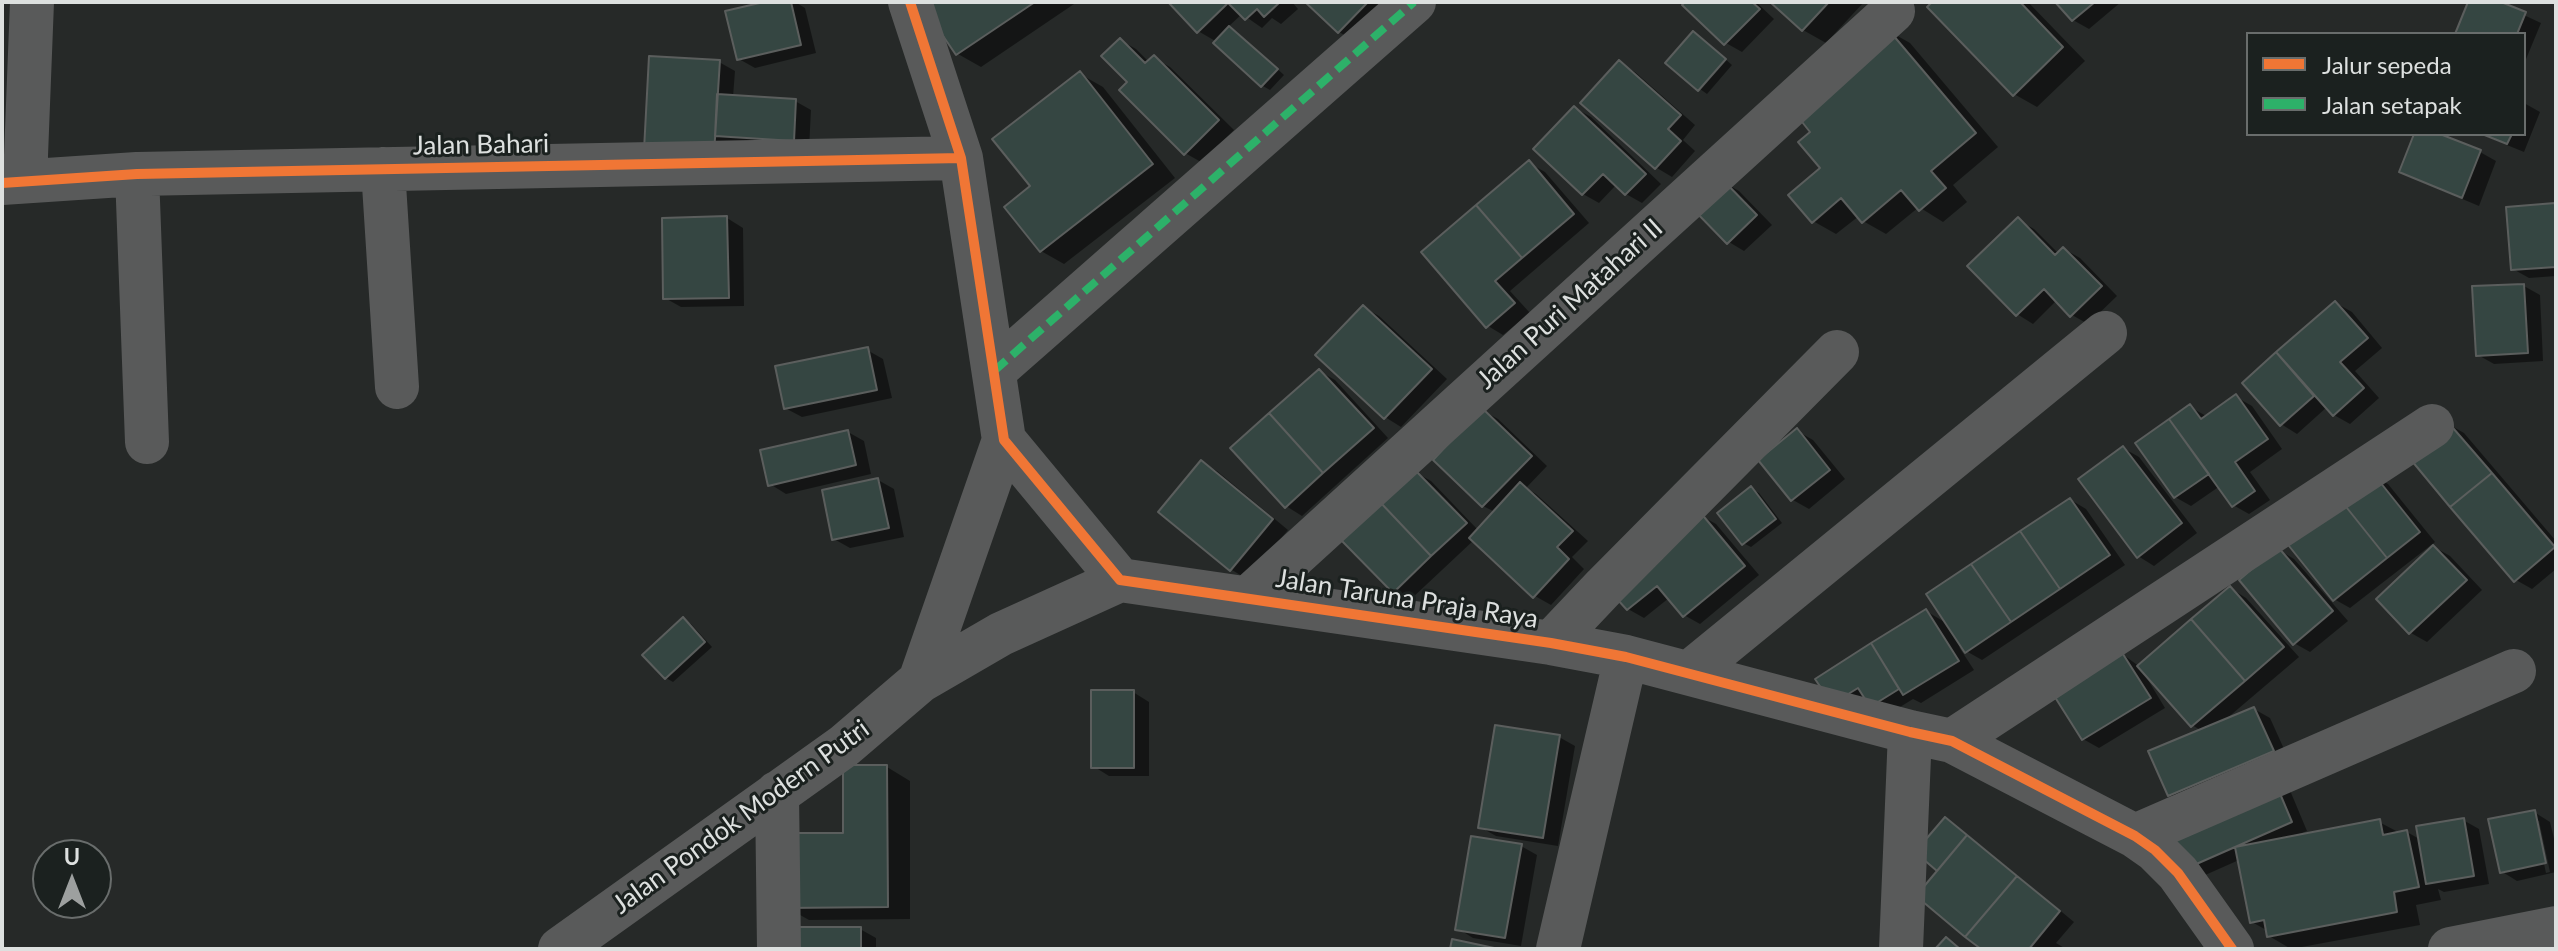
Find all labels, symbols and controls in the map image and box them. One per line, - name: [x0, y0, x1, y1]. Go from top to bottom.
- legend: [2246, 32, 2526, 136]
- text: Jalur sepeda: [2322, 50, 2452, 79]
- text: Jalan setapak: [2322, 90, 2462, 119]
- street label: Jalan Bahari: [413, 128, 549, 162]
- street label: Jalan Puri Matahari II: [1471, 212, 1669, 396]
- street label: Jalan Taruna Praja Raya: [1274, 563, 1540, 635]
- street label: Jalan Pondok Modern Putri: [607, 713, 875, 921]
- north arrow: [32, 839, 112, 919]
- text: U: [64, 843, 80, 870]

